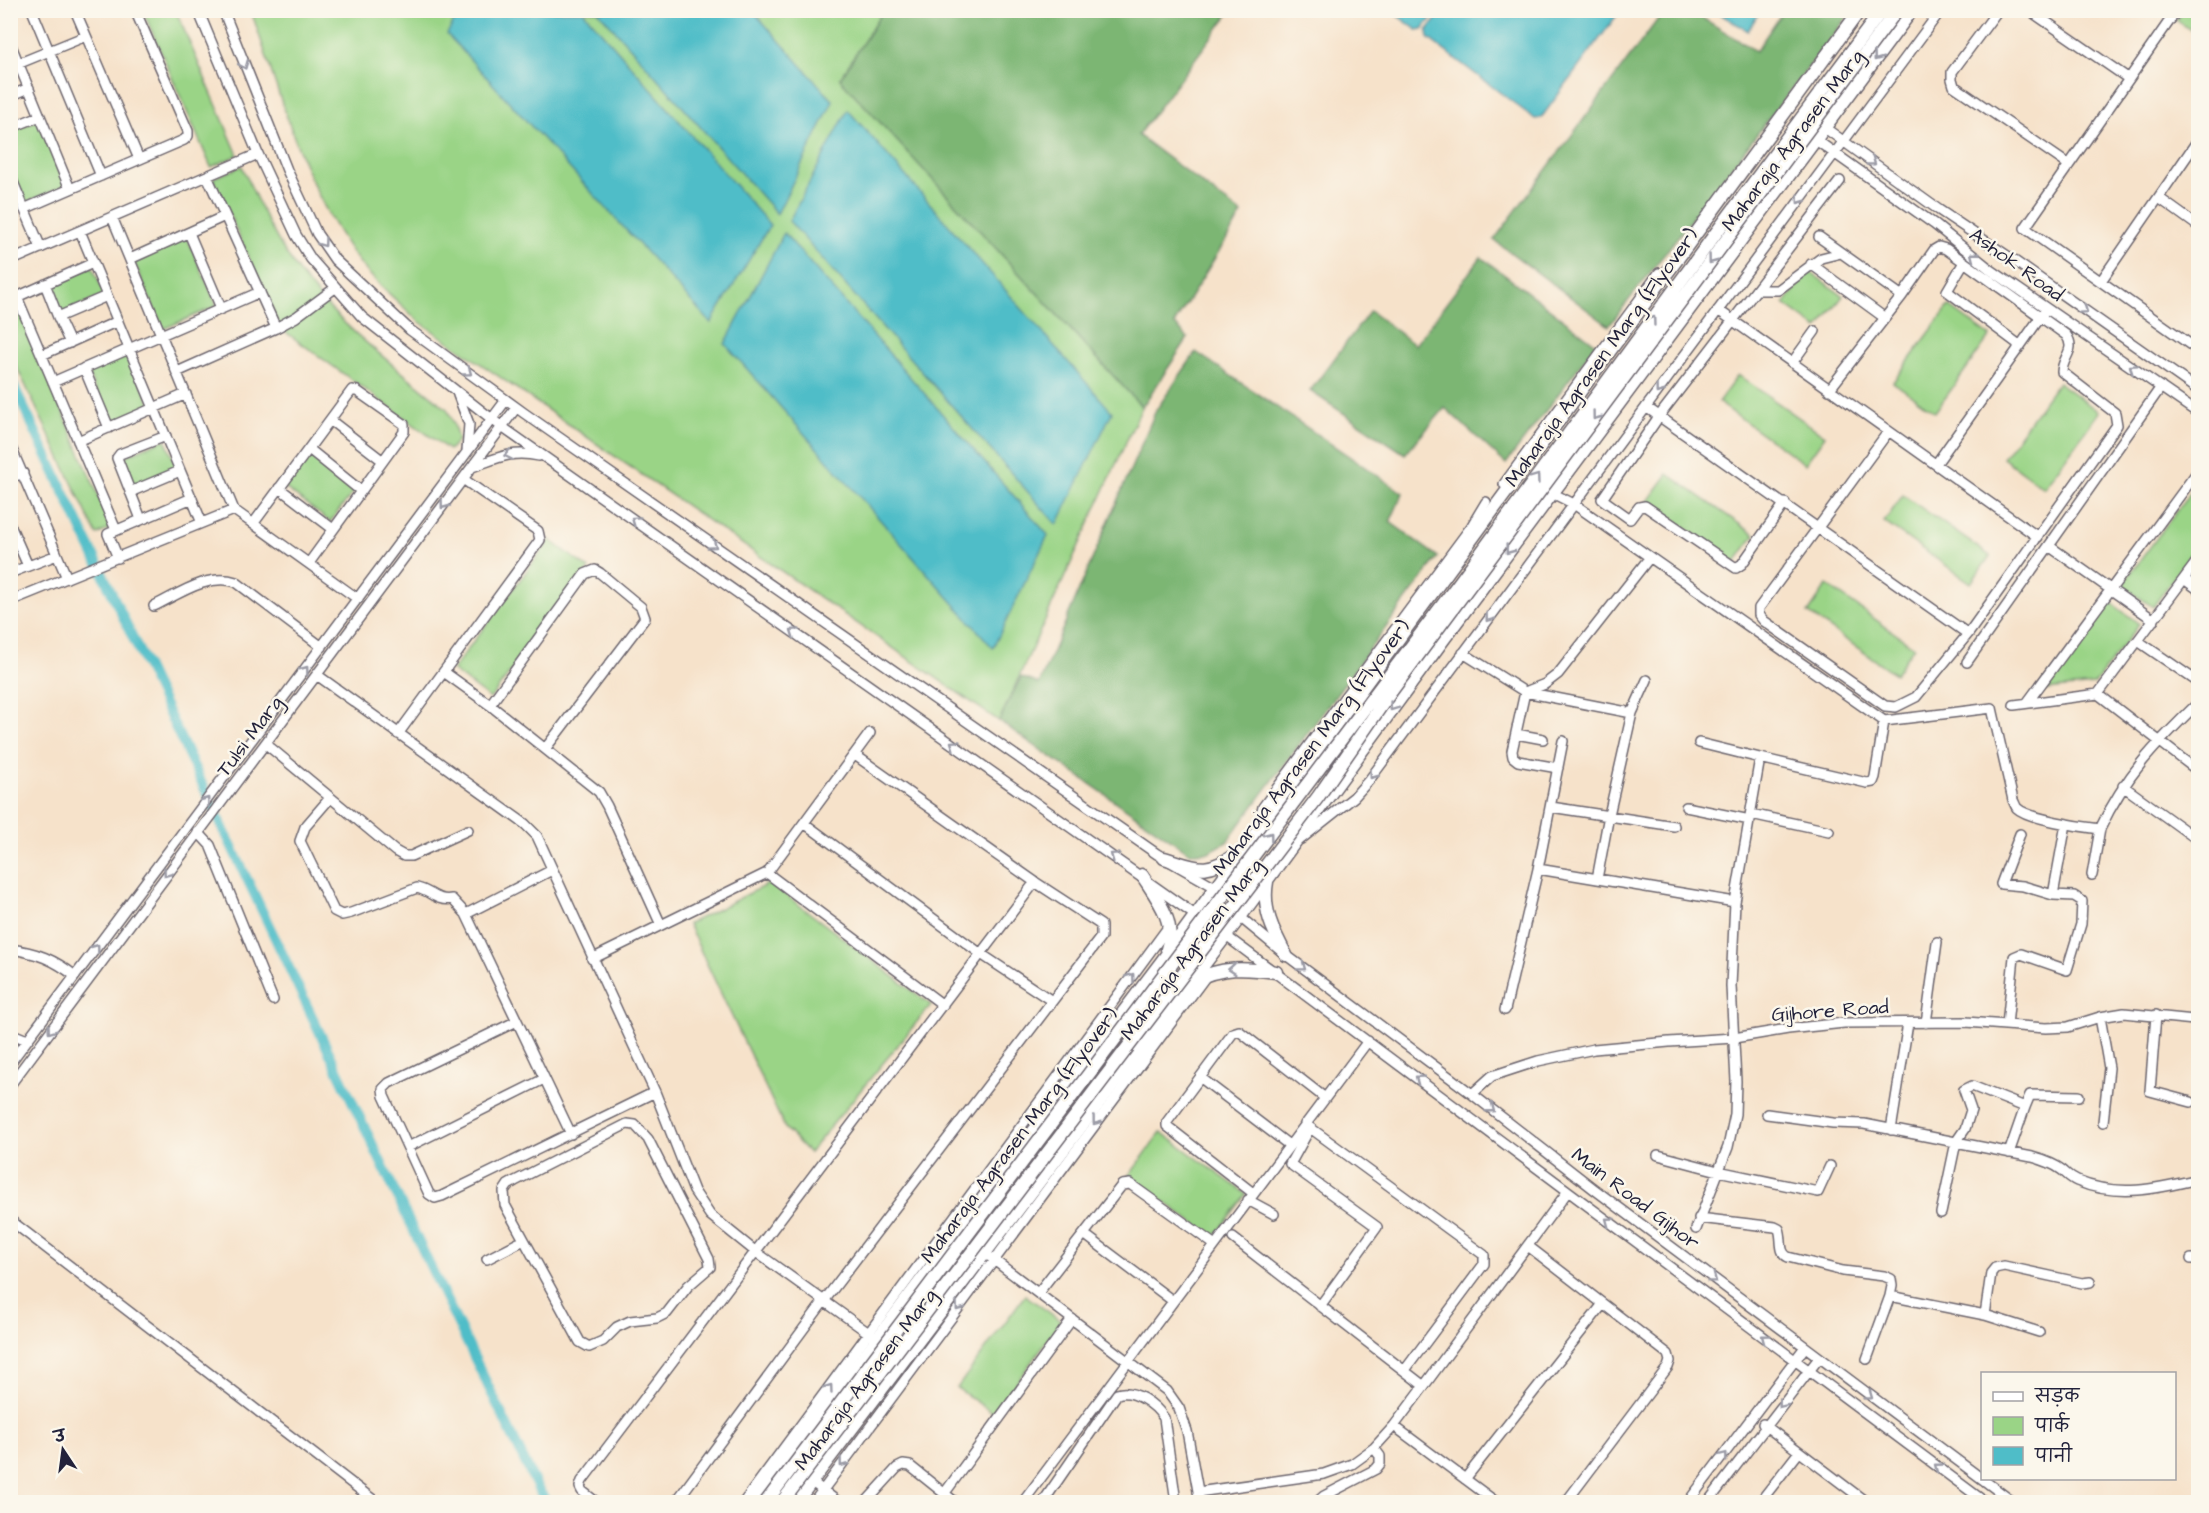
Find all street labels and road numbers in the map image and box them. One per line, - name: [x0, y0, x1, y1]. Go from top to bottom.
- street label: Maharaja Agrasen Marg: [1715, 44, 1871, 238]
- street label: Ashok Road: [1964, 221, 2069, 309]
- street label: Maharaja Agrasen Marg (Flyover): [1498, 223, 1706, 493]
- street label: Maharaja Agrasen Marg (Flyover): [1206, 614, 1418, 882]
- street label: Tulsi Marg: [210, 690, 290, 784]
- street label: Maharaja Agrasen Marg: [1114, 853, 1270, 1047]
- street label: Gijhore Road: [1771, 993, 1890, 1029]
- street label: Maharaja Agrasen Marg (Flyover): [914, 1002, 1126, 1270]
- street label: Main Road Gijhor: [1565, 1141, 1705, 1256]
- street label: Maharaja Agrasen Marg: [788, 1283, 944, 1477]

